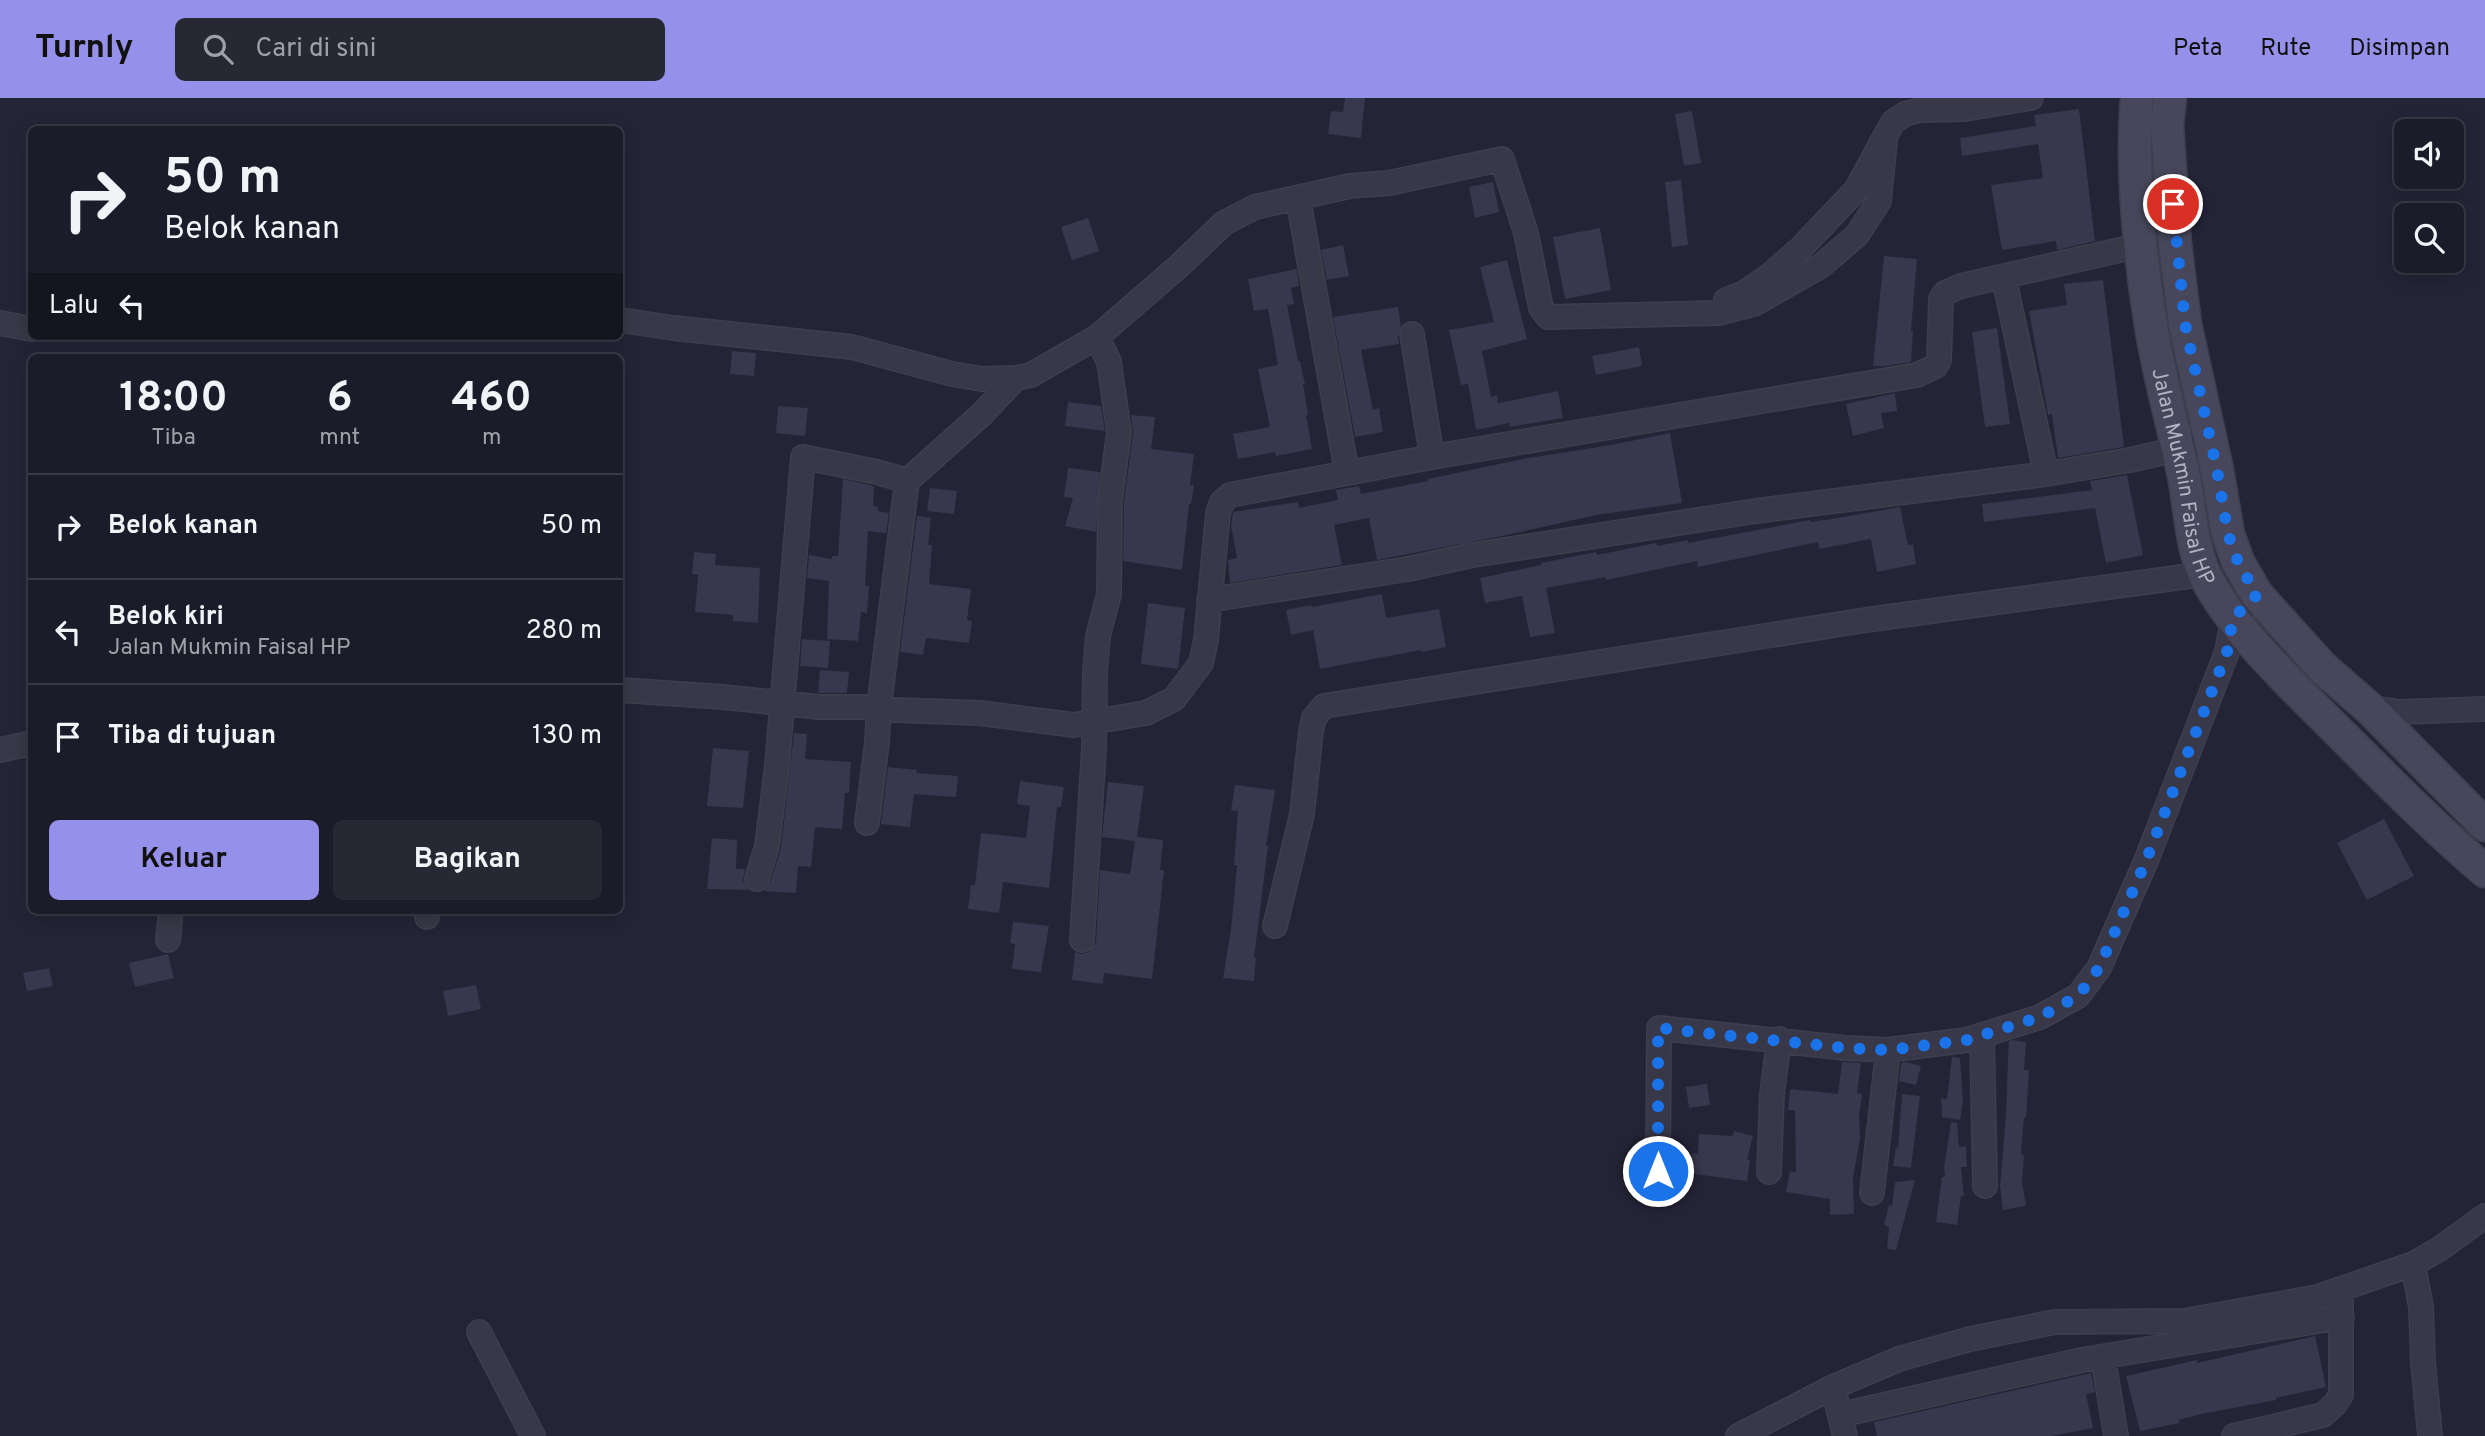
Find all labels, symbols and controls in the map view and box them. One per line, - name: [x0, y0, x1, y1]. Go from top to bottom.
- search box: [175, 18, 665, 81]
- text: Turnly: [35, 28, 133, 70]
- icon: search: [199, 30, 237, 68]
- text: Cari di sini: [255, 33, 376, 66]
- text: Peta: [2173, 34, 2222, 64]
- text: Rute: [2260, 34, 2311, 64]
- text: Disimpan: [2349, 34, 2450, 64]
- map controls: [2394, 119, 2464, 273]
- button: sound: [2394, 119, 2464, 189]
- text: 50 m: [164, 149, 281, 211]
- icon: right: [49, 154, 140, 245]
- pin: [2143, 174, 2203, 234]
- icon: arrive: [2154, 185, 2192, 223]
- button: search: [2394, 203, 2464, 273]
- text: Belok kanan: [164, 210, 340, 250]
- icon: left: [113, 287, 151, 325]
- text: Lalu: [49, 290, 99, 323]
- street label: Jalan Mukmin Faisal HP: [2145, 366, 2220, 590]
- text: 18:00: [119, 373, 228, 426]
- text: 6: [327, 373, 353, 426]
- text: 460: [451, 373, 532, 426]
- text: Tiba: [151, 424, 196, 453]
- text: mnt: [319, 424, 360, 453]
- text: m: [482, 424, 501, 453]
- icon: right: [49, 508, 87, 546]
- text: Belok kanan: [108, 510, 258, 543]
- text: 50 m: [541, 510, 602, 543]
- text: Belok kiri: [108, 601, 224, 634]
- icon: left: [49, 613, 87, 651]
- text: 280 m: [526, 615, 602, 648]
- text: Jalan Mukmin Faisal HP: [108, 634, 351, 663]
- icon: arrive: [49, 718, 87, 756]
- text: Tiba di tujuan: [108, 720, 276, 753]
- text: 130 m: [532, 720, 602, 753]
- button: Keluar: [49, 820, 319, 900]
- button: Bagikan: [333, 820, 602, 900]
- position arrow: [1621, 1134, 1695, 1208]

